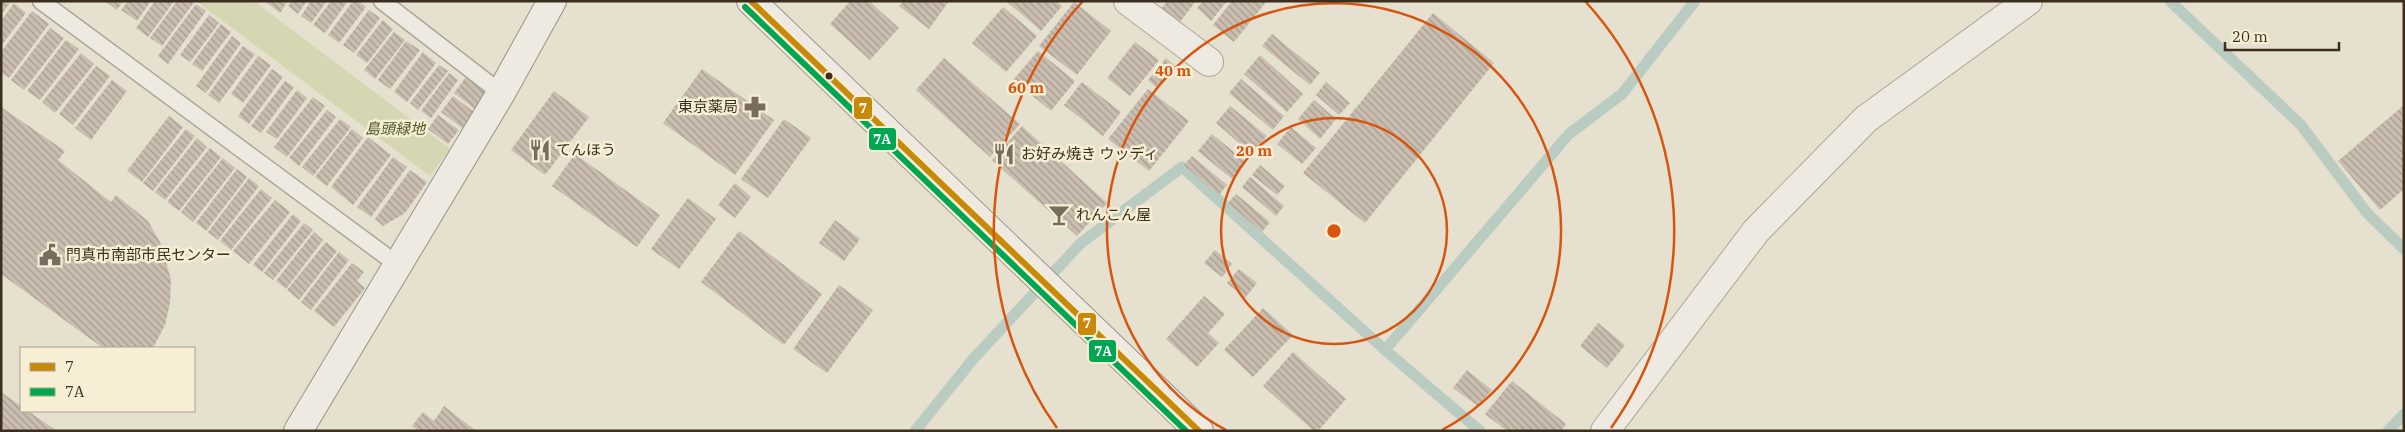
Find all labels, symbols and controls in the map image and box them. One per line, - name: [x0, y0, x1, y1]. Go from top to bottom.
- scale bar: [2225, 20, 2339, 52]
- text: 20 m: [2232, 27, 2268, 46]
- text: 40 m: [1155, 61, 1191, 80]
- unlabelled marker: [824, 71, 834, 81]
- text: 60 m: [1008, 78, 1044, 97]
- pharmacy icon: 東京薬局: [742, 94, 768, 120]
- line badge: 7: [853, 96, 873, 120]
- place label: 東京薬局: [678, 97, 738, 116]
- text: 7: [859, 99, 867, 117]
- park label: 島頭緑地: [365, 119, 427, 138]
- line badge: 7A: [868, 127, 897, 151]
- text: 7A: [873, 130, 891, 148]
- restaurant icon: てんほう: [527, 137, 553, 163]
- place label: てんほう: [556, 140, 616, 159]
- restaurant icon: お好み焼き ウッディ: [991, 141, 1017, 167]
- text: 20 m: [1236, 141, 1272, 160]
- place label: お好み焼き ウッディ: [1021, 144, 1158, 163]
- bar icon: れんこん屋: [1046, 202, 1072, 228]
- place label: れんこん屋: [1076, 205, 1151, 224]
- centre of rings: [1325, 222, 1343, 240]
- public building icon: 門真市南部市民センター: [37, 242, 63, 268]
- place label: 門真市南部市民センター: [66, 245, 231, 264]
- line badge: 7: [1077, 312, 1097, 336]
- text: 7: [1083, 314, 1091, 332]
- line badge: 7A: [1088, 339, 1117, 363]
- text: 7A: [1094, 342, 1112, 360]
- legend: [20, 347, 195, 412]
- text: 7: [65, 357, 74, 376]
- text: 7A: [65, 382, 85, 401]

